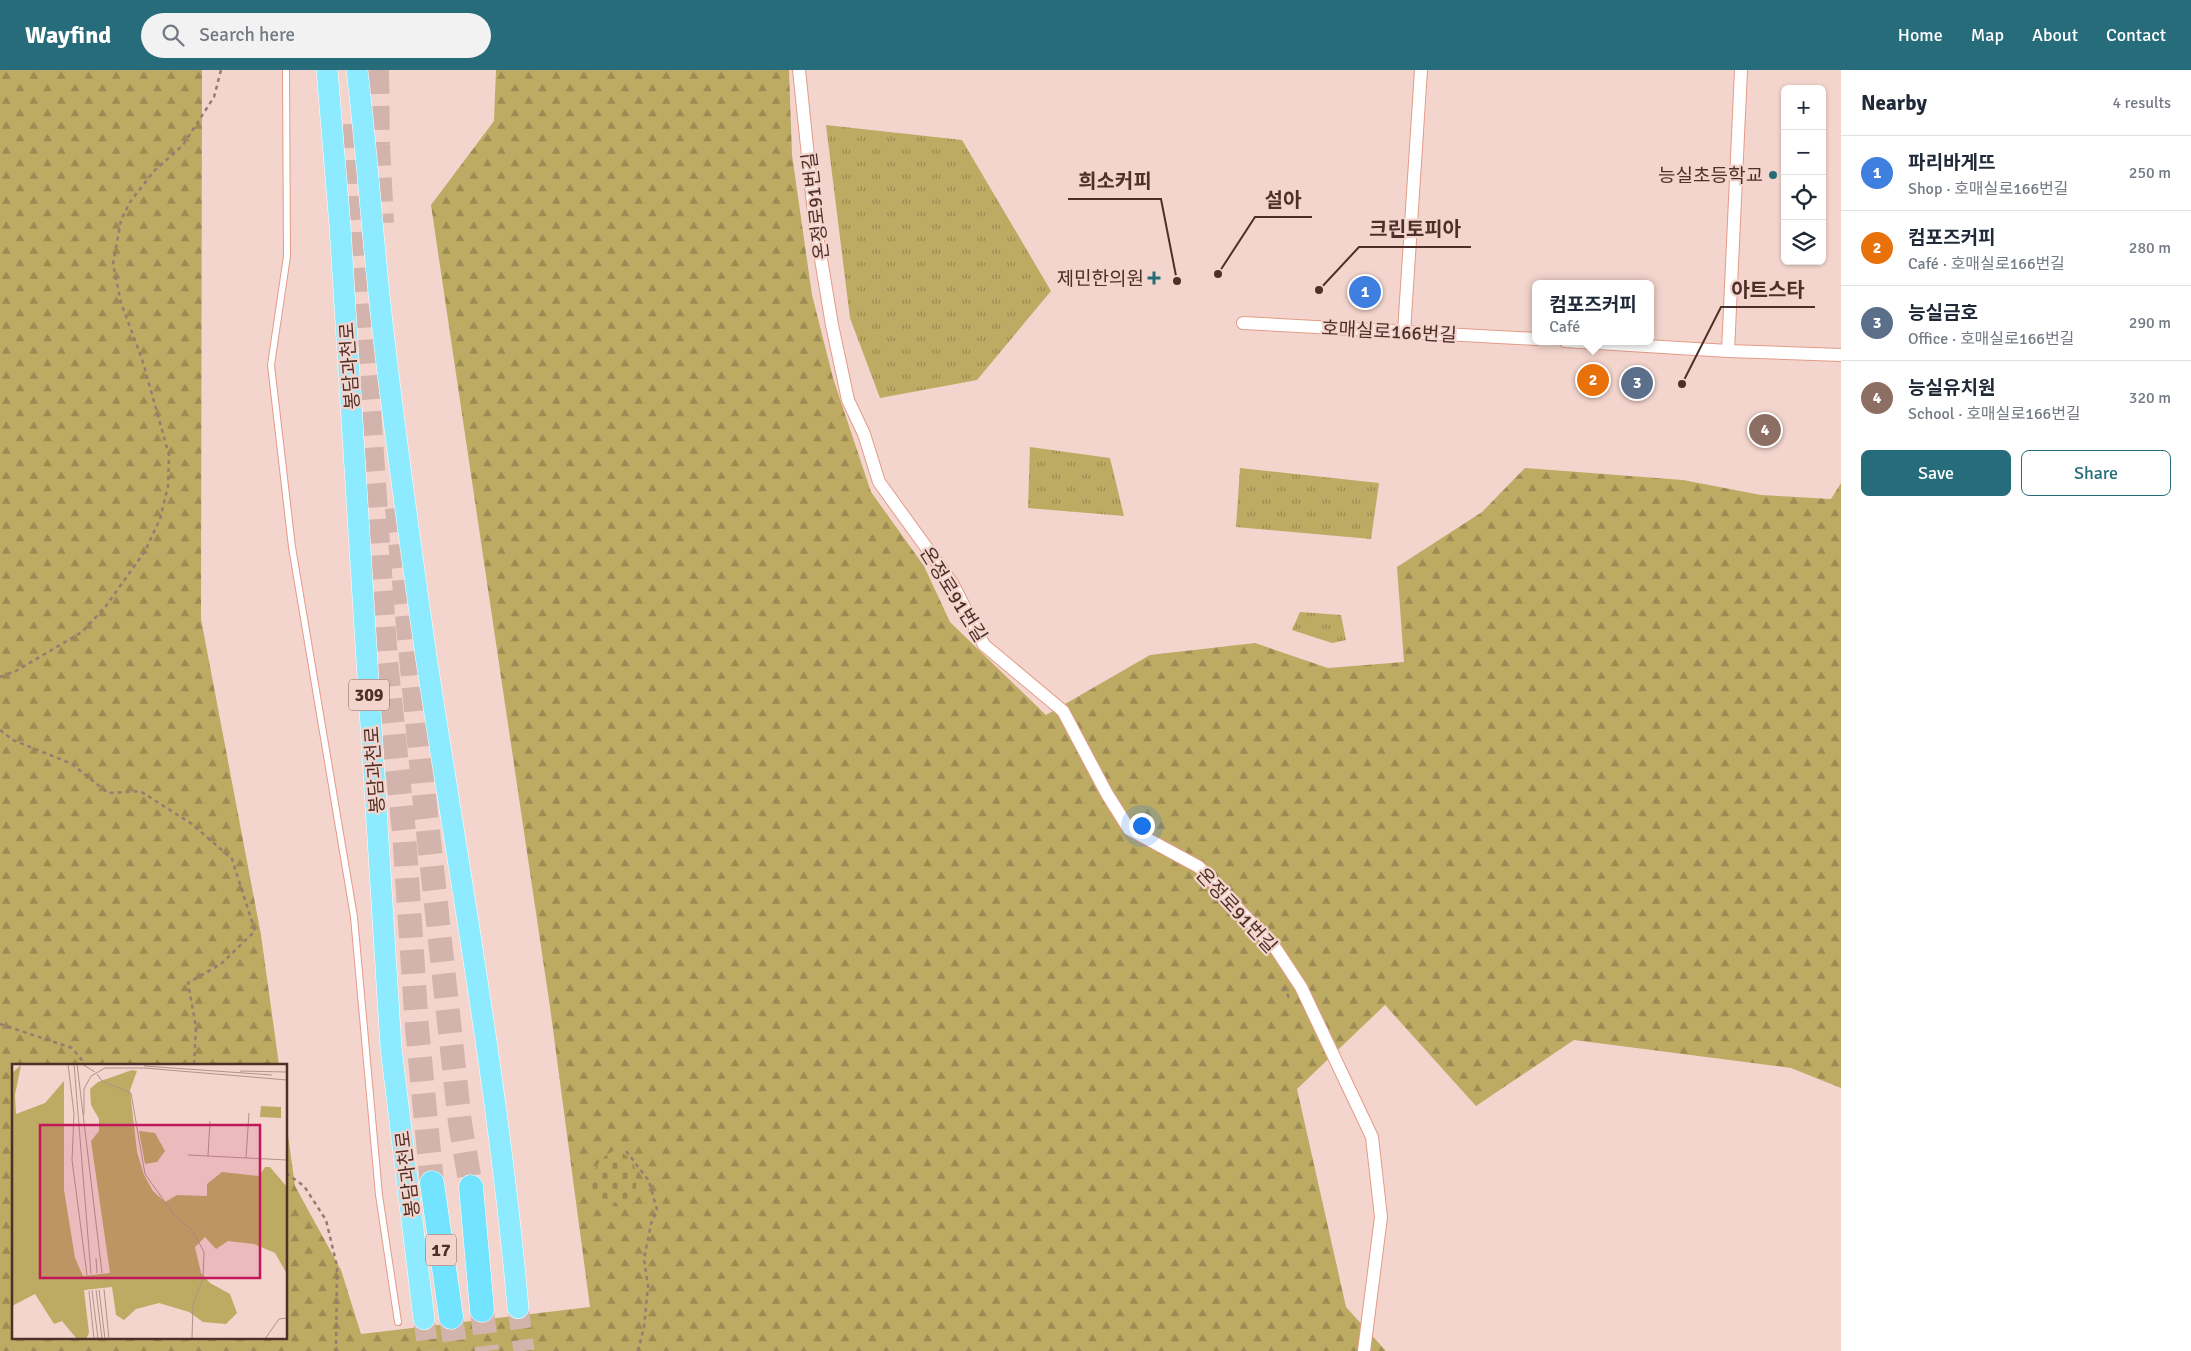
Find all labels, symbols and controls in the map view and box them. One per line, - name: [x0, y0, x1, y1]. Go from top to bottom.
- search box: [141, 13, 491, 58]
- text: Wayfind: [25, 20, 111, 50]
- icon: search: [159, 21, 187, 49]
- text: Search here: [199, 23, 295, 47]
- text: Home: [1898, 24, 1943, 46]
- text: Map: [1971, 24, 2004, 46]
- text: About: [2032, 24, 2078, 46]
- text: Contact: [2106, 24, 2166, 46]
- map controls: [1781, 85, 1826, 265]
- button: +: [1781, 85, 1826, 130]
- text: Nearby: [1861, 90, 1927, 116]
- text: 4 results: [2112, 93, 2171, 113]
- button: −: [1781, 130, 1826, 175]
- street label: 온정로91번길: [798, 151, 834, 261]
- text: 파리바게뜨: [1908, 151, 1995, 175]
- text: 1: [1873, 163, 1881, 183]
- text: 250 m: [2129, 163, 2171, 183]
- callout: 희소커피: [1068, 164, 1161, 199]
- place label: 능실초등학교: [1658, 164, 1763, 188]
- text: 희소커피: [1078, 169, 1152, 194]
- marker: 능실초등학교: [1767, 169, 1779, 181]
- button: locate: [1781, 175, 1826, 220]
- text: Shop · 호매실로166번길: [1908, 179, 2069, 199]
- callout: 설아: [1255, 182, 1312, 217]
- text: 설아: [1265, 188, 1302, 213]
- callout: 크린토피아: [1359, 212, 1471, 247]
- text: 크린토피아: [1369, 217, 1462, 242]
- button: layers: [1781, 220, 1826, 265]
- text: 컴포즈커피: [1908, 226, 1995, 250]
- text: 2: [1873, 238, 1881, 258]
- text: 280 m: [2129, 238, 2171, 258]
- text: Café · 호매실로166번길: [1908, 254, 2065, 274]
- place label: 제민한의원: [1057, 267, 1144, 291]
- marker: 제민한의원: [1148, 272, 1160, 284]
- callout: 아트스타: [1721, 272, 1815, 307]
- pin: 1: [1349, 273, 1381, 311]
- text: 아트스타: [1731, 278, 1805, 303]
- popup: [1532, 280, 1654, 345]
- text: 컴포즈커피: [1549, 293, 1637, 317]
- text: 능실금호: [1908, 301, 1978, 325]
- text: 3: [1873, 313, 1881, 333]
- text: 290 m: [2129, 313, 2171, 333]
- street label: 호매실로166번길: [1321, 316, 1457, 348]
- text: Café: [1549, 317, 1580, 337]
- street label: 봉담과천로: [335, 321, 365, 410]
- text: Office · 호매실로166번길: [1908, 329, 2074, 349]
- pin: 2: [1577, 361, 1609, 399]
- pin: 3: [1621, 364, 1653, 402]
- text: 능실유치원: [1908, 376, 1995, 400]
- text: 4: [1873, 388, 1881, 408]
- text: 320 m: [2129, 388, 2171, 408]
- text: School · 호매실로166번길: [1908, 404, 2081, 424]
- pin: 4: [1749, 411, 1781, 449]
- button: Save: [1861, 450, 2011, 496]
- button: Share: [2021, 450, 2171, 496]
- street label: 온정로91번길: [914, 542, 992, 647]
- road number: 309: [349, 680, 389, 710]
- street label: 봉담과천로: [360, 725, 390, 814]
- your location: [1129, 813, 1155, 839]
- street label: 온정로91번길: [1191, 863, 1282, 958]
- inset map: [12, 1064, 288, 1338]
- street label: 봉담과천로: [391, 1129, 425, 1219]
- road number: 17: [426, 1234, 456, 1266]

